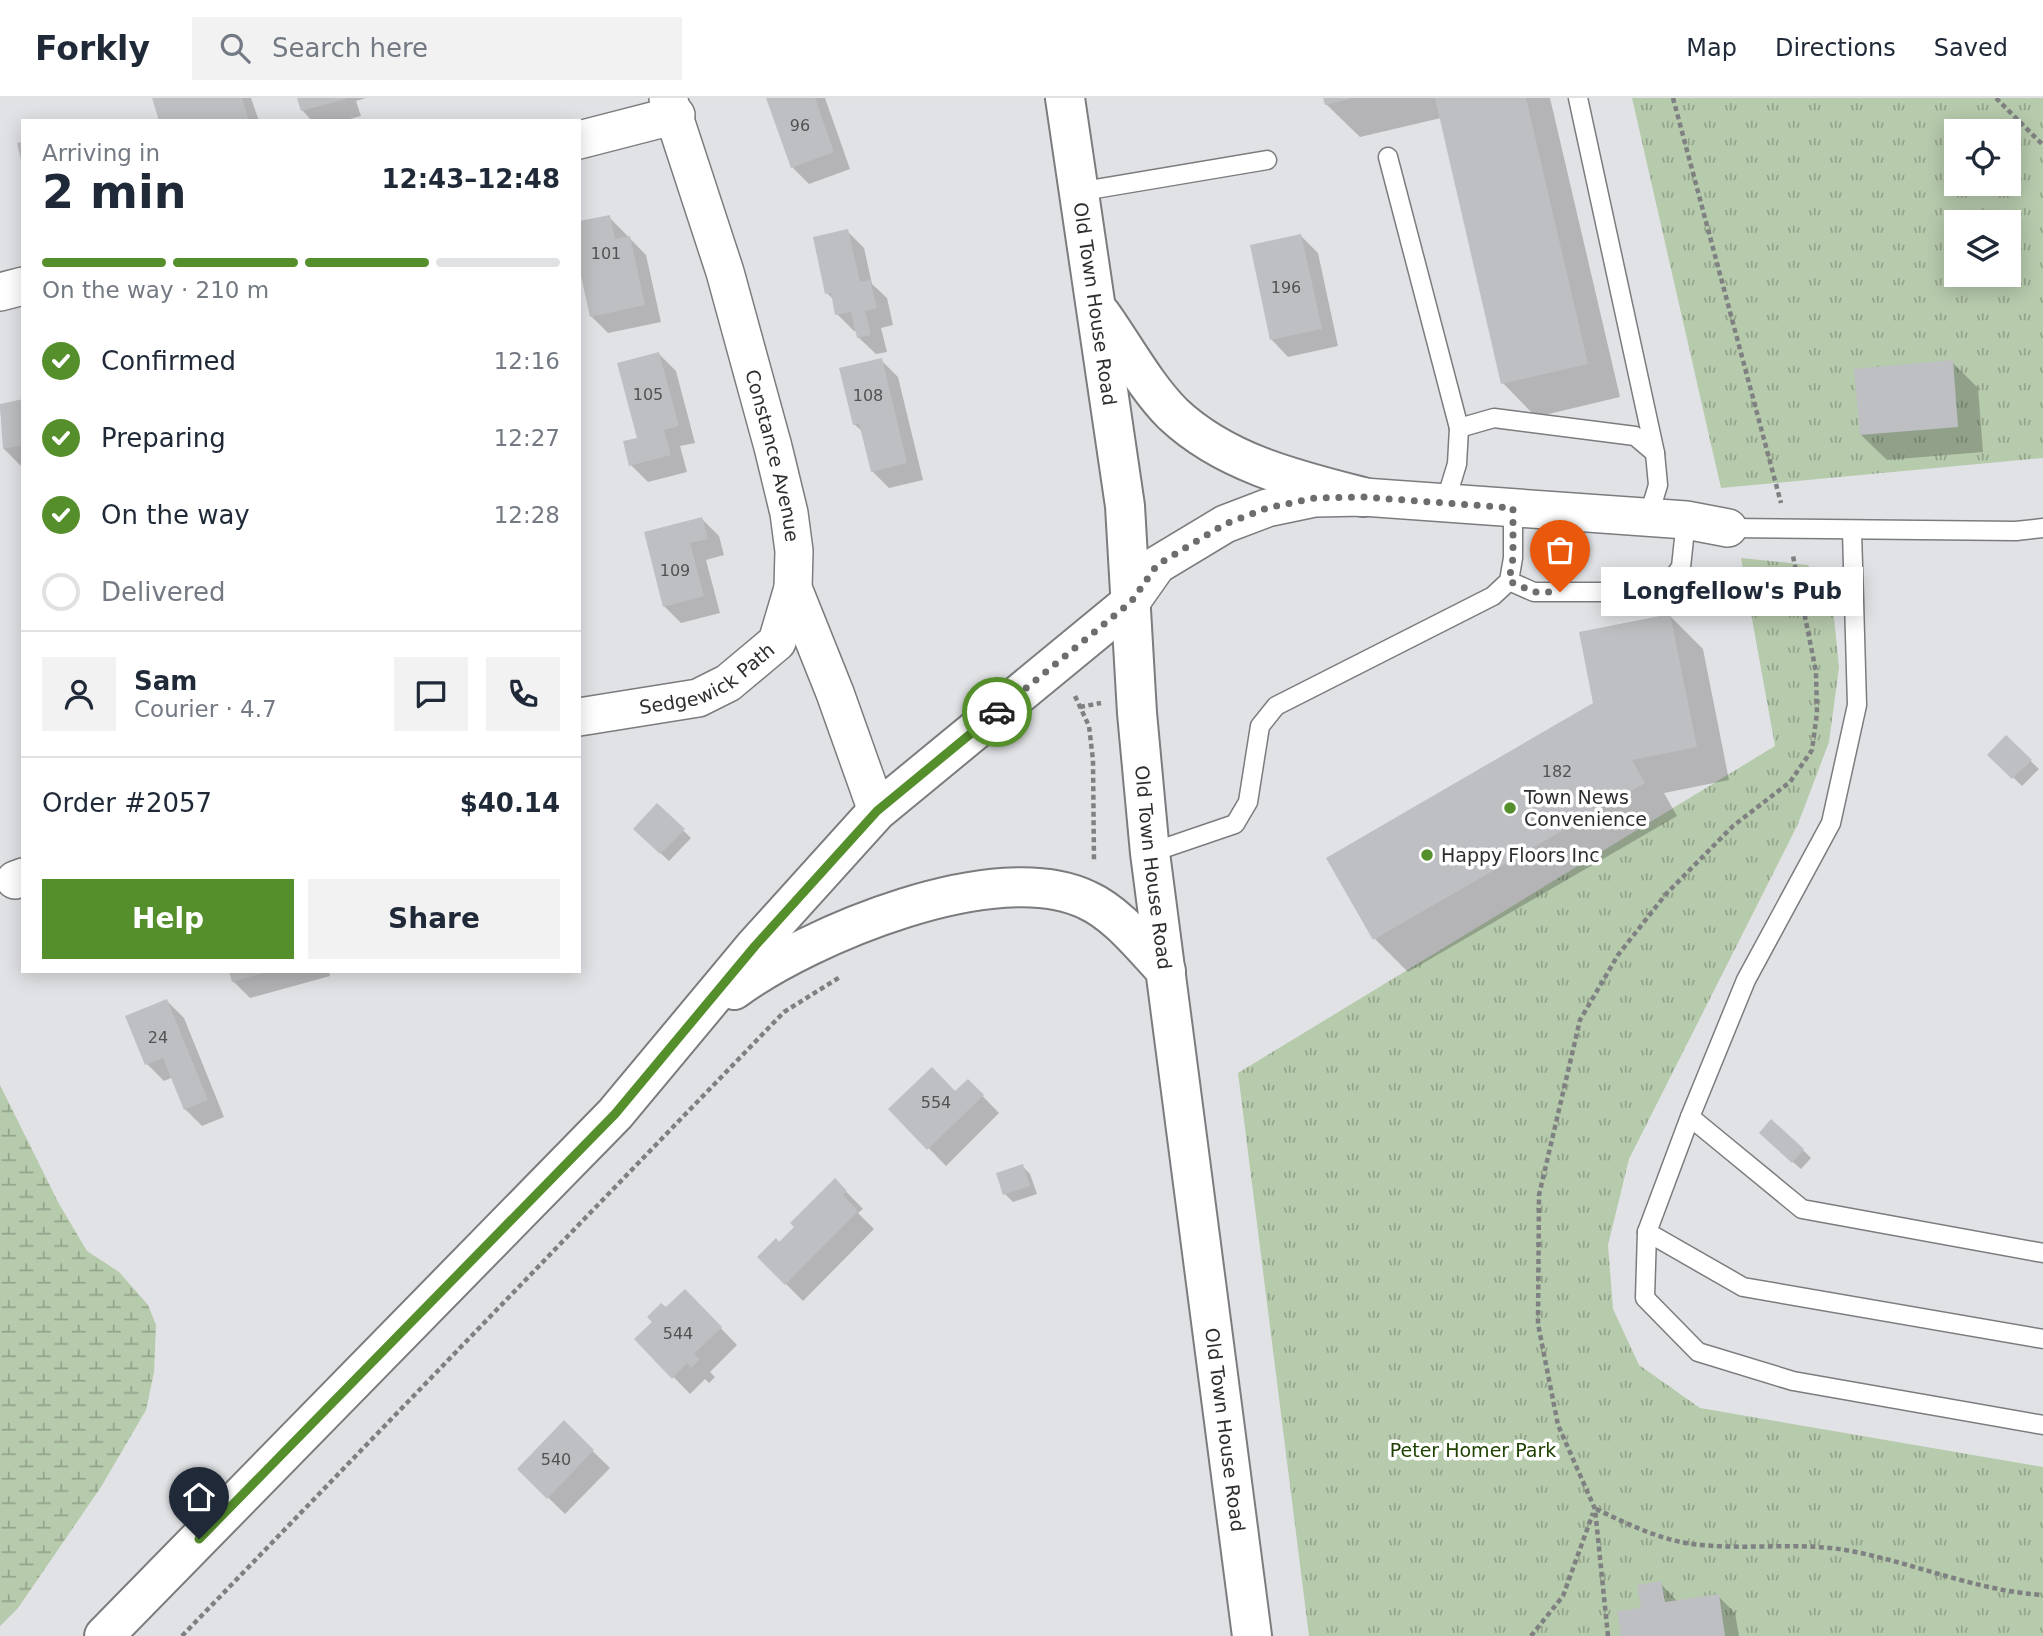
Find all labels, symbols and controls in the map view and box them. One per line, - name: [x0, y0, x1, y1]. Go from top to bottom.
- search box: [192, 17, 682, 80]
- text: Forkly: [35, 29, 150, 68]
- icon: search: [216, 29, 254, 67]
- text: Search here: [272, 33, 428, 63]
- text: Map: [1686, 34, 1737, 62]
- text: Directions: [1775, 34, 1896, 62]
- text: Saved: [1934, 34, 2008, 62]
- house number: 96: [790, 116, 810, 135]
- map controls: [1944, 119, 2021, 287]
- button: locate: [1944, 119, 2021, 196]
- text: Arriving in: [42, 140, 160, 166]
- text: 12:43–12:48: [381, 164, 560, 194]
- text: 2 min: [42, 165, 186, 219]
- street label: Old Town House Road: [1069, 201, 1121, 407]
- button: layers: [1944, 210, 2021, 287]
- house number: 101: [591, 244, 621, 263]
- text: On the way · 210 m: [42, 277, 269, 303]
- house number: 196: [1271, 278, 1301, 297]
- icon: check: [42, 342, 80, 380]
- text: Confirmed: [101, 346, 236, 376]
- text: 12:16: [494, 348, 560, 374]
- street label: Constance Avenue: [741, 367, 804, 543]
- house number: 105: [633, 385, 663, 404]
- house number: 108: [853, 386, 883, 405]
- icon: check: [42, 419, 80, 457]
- text: Preparing: [101, 423, 226, 453]
- text: 12:27: [494, 425, 560, 451]
- icon: check: [42, 496, 80, 534]
- text: On the way: [101, 500, 250, 530]
- text: 12:28: [494, 502, 560, 528]
- pin: [1530, 520, 1590, 592]
- icon: bag: [1541, 531, 1579, 569]
- house number: 109: [660, 561, 690, 580]
- callout: Longfellow's Pub: [1602, 568, 1865, 616]
- text: Delivered: [101, 577, 225, 607]
- text: Longfellow's Pub: [1622, 578, 1842, 604]
- street label: Sedgewick Path: [638, 638, 779, 718]
- button: person: [42, 657, 116, 731]
- button: chat: [394, 657, 468, 731]
- button: phone: [486, 657, 560, 731]
- text: Sam: [134, 666, 197, 696]
- courier: [962, 677, 1032, 747]
- icon: car: [978, 693, 1016, 731]
- text: Courier · 4.7: [134, 696, 277, 722]
- house number: 182: [1542, 762, 1572, 781]
- street label: Old Town House Road: [1131, 764, 1176, 971]
- place label: Town News Convenience: [1523, 786, 1647, 830]
- text: Order #2057: [42, 788, 212, 818]
- text: $40.14: [460, 788, 560, 818]
- marker: Town News Convenience: [1502, 800, 1518, 816]
- place label: Happy Floors Inc: [1441, 844, 1600, 866]
- marker: Happy Floors Inc: [1419, 847, 1435, 863]
- button: Help: [42, 879, 294, 959]
- button: Share: [308, 879, 560, 959]
- house number: 24: [148, 1028, 168, 1047]
- house number: 554: [921, 1093, 951, 1112]
- house number: 544: [663, 1324, 693, 1343]
- street label: Old Town House Road: [1201, 1327, 1249, 1533]
- park label: Peter Homer Park: [1390, 1439, 1556, 1461]
- house number: 540: [541, 1450, 571, 1469]
- pin: [169, 1467, 229, 1539]
- icon: home: [180, 1478, 218, 1516]

